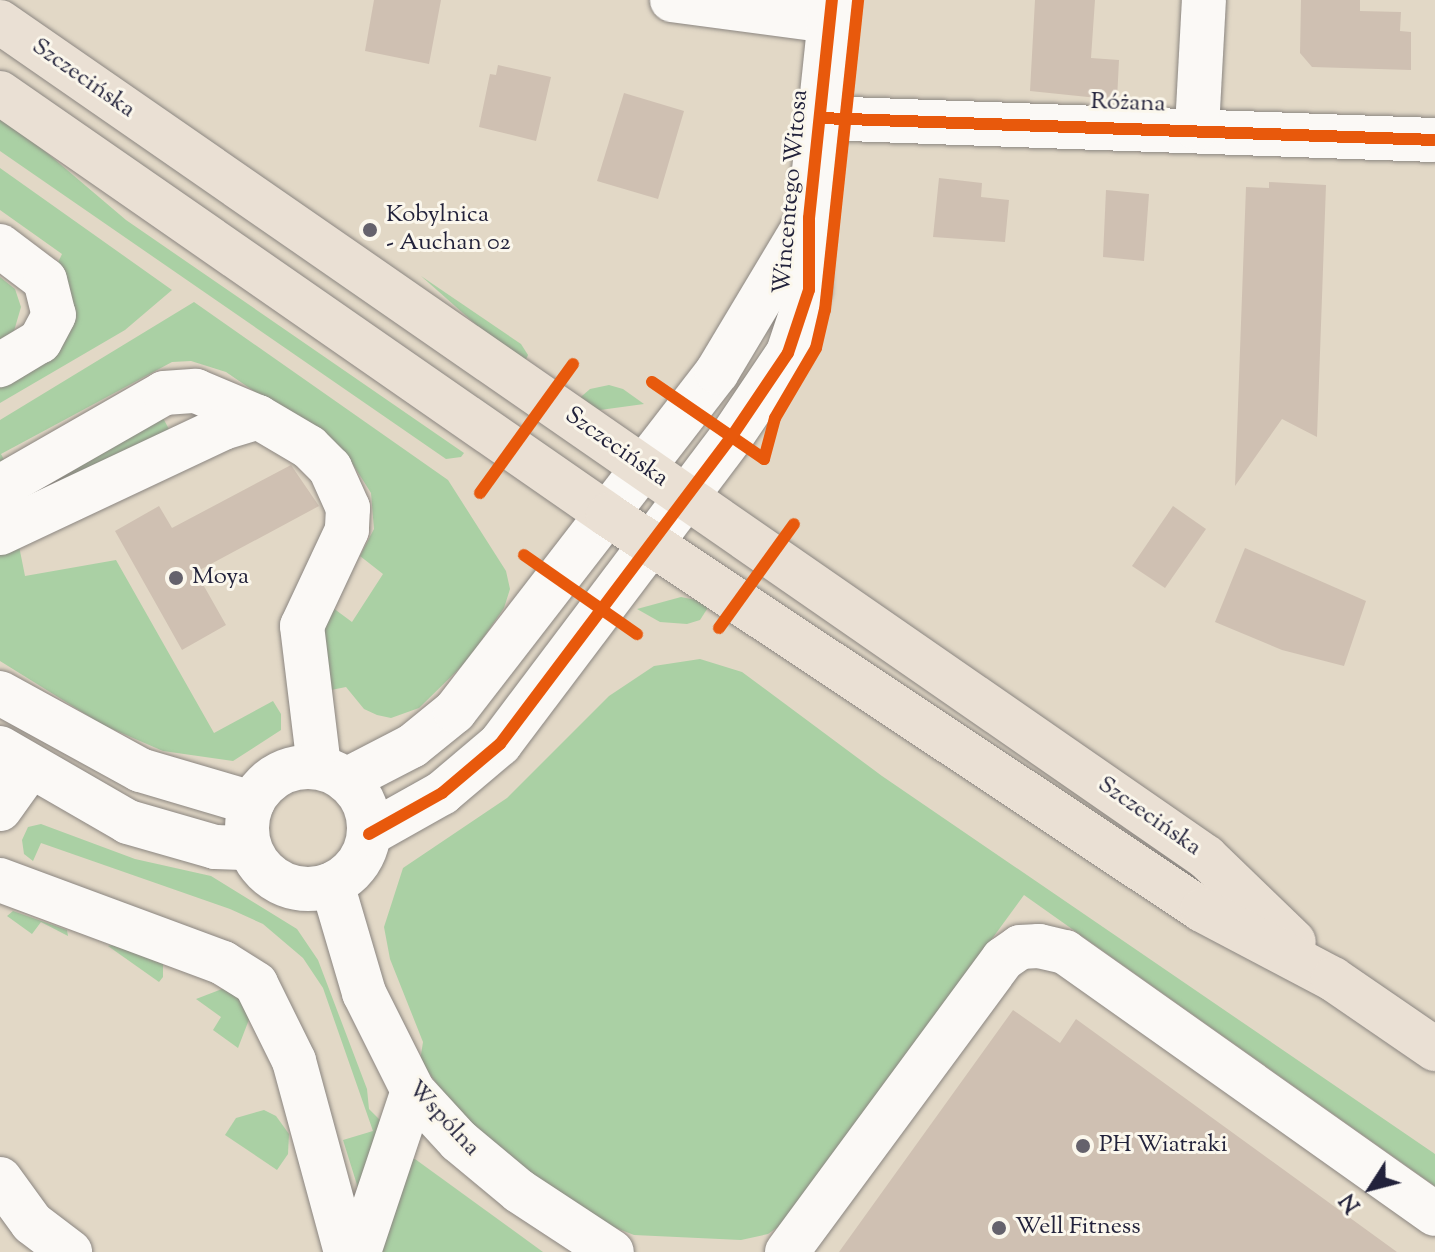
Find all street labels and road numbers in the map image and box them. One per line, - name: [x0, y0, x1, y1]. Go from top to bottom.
- street label: Szczecińska: [26, 33, 140, 125]
- street label: Różana: [1090, 88, 1166, 120]
- street label: Wincentego Witosa: [769, 89, 815, 295]
- street label: Szczecińska: [559, 402, 673, 494]
- street label: Szczecińska: [1092, 771, 1206, 863]
- street label: Wspólna: [401, 1075, 485, 1163]

